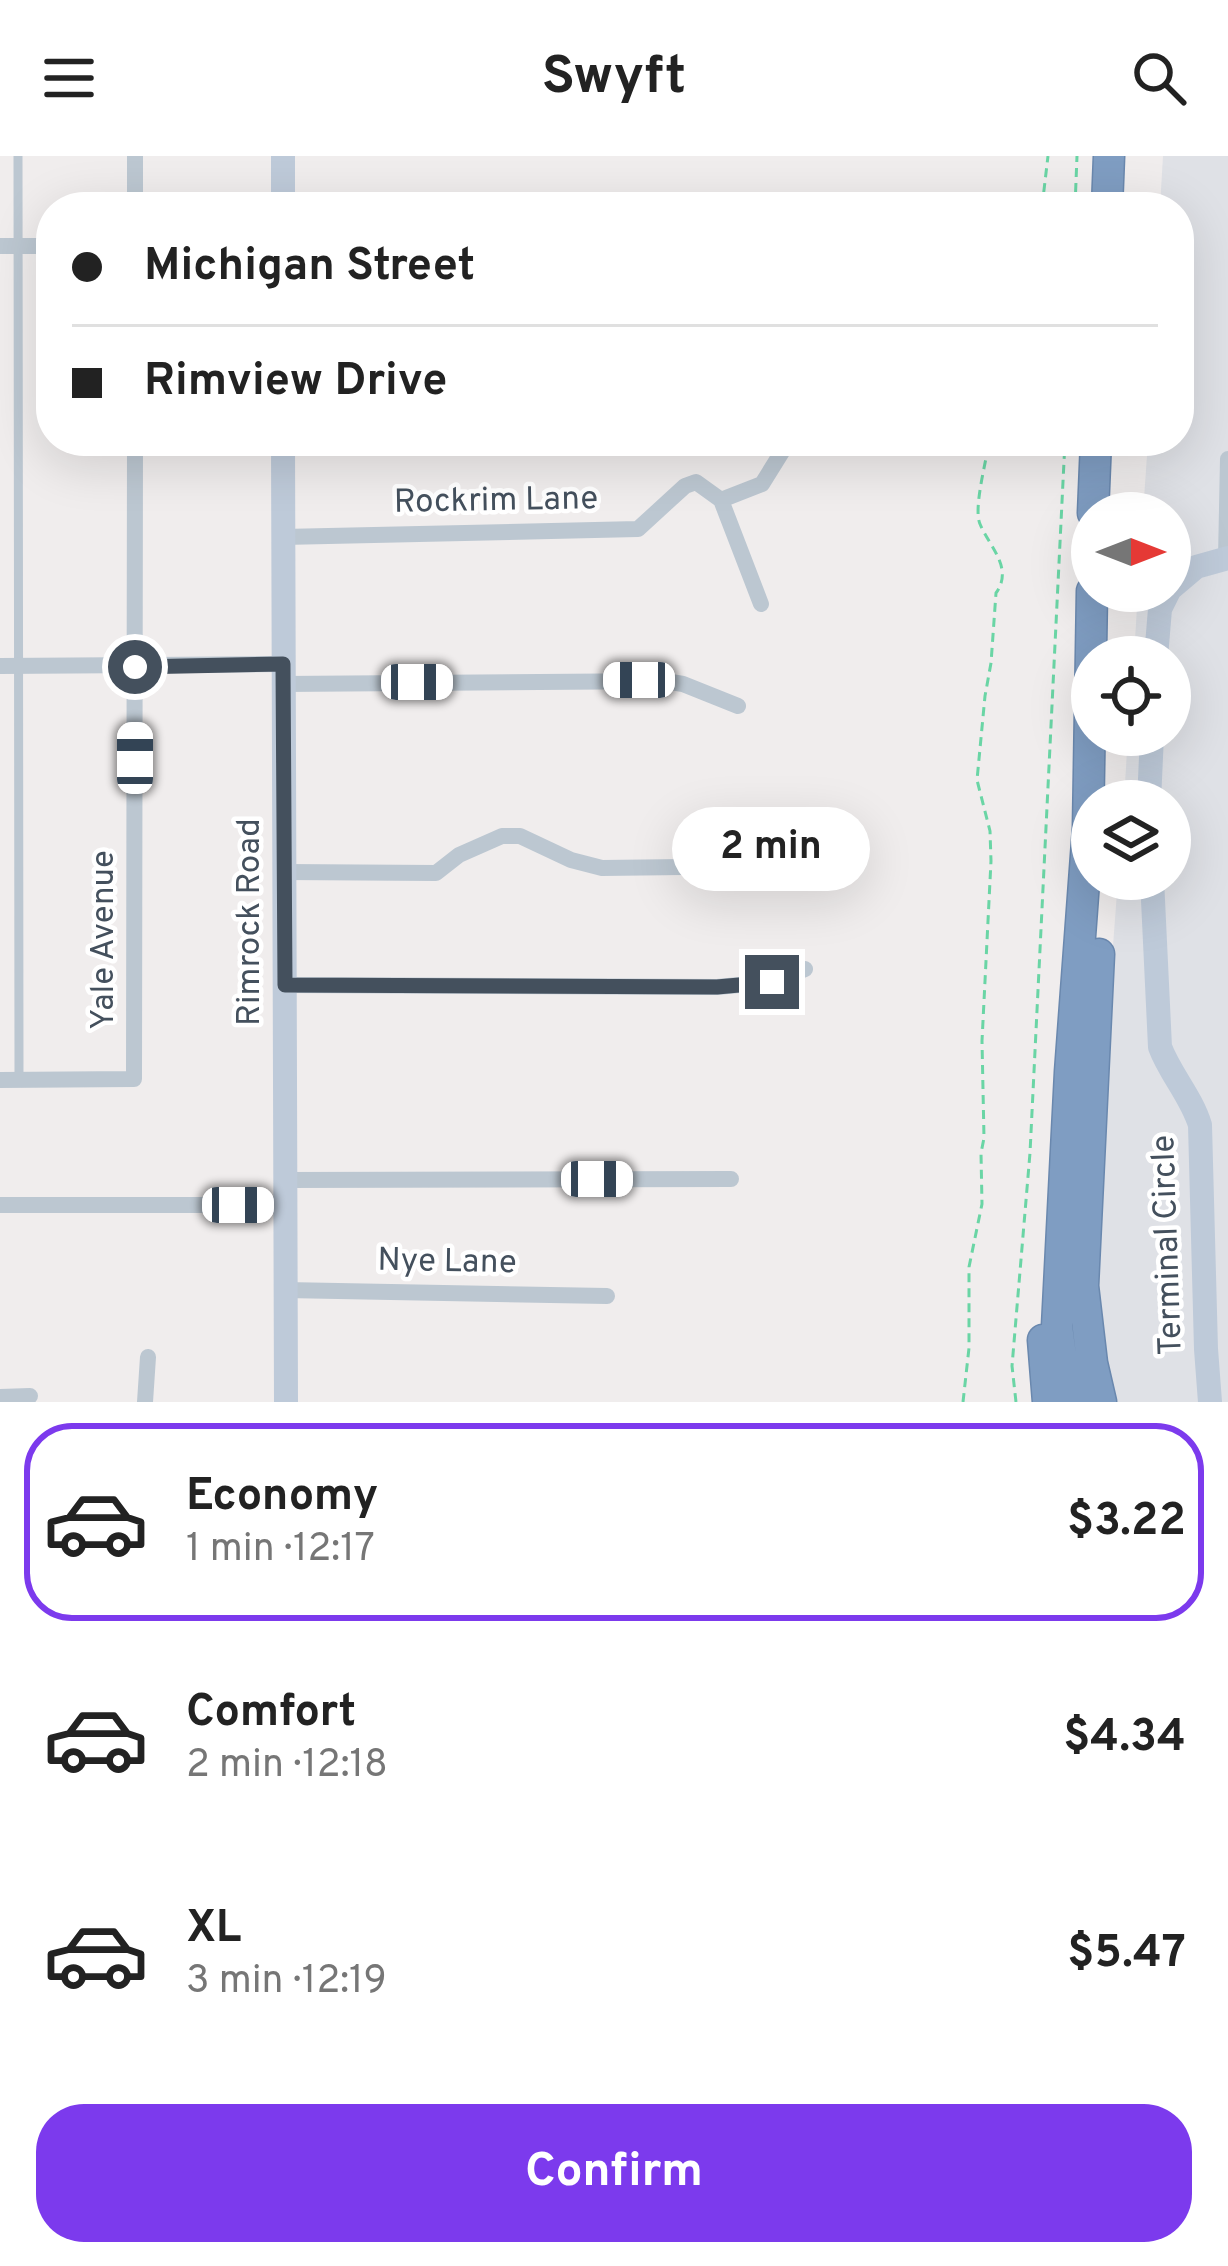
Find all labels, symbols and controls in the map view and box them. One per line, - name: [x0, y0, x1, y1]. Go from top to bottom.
- text: Swyft: [542, 44, 686, 113]
- icon: menu: [36, 45, 102, 111]
- icon: search: [1126, 45, 1192, 111]
- text: Michigan Street: [144, 239, 475, 296]
- text: Rimview Drive: [144, 354, 447, 411]
- street label: Rockrim Lane: [394, 479, 598, 525]
- north arrow: [1071, 492, 1191, 612]
- map controls: [1071, 492, 1191, 900]
- button: locate: [1071, 636, 1191, 756]
- route start: [108, 640, 162, 694]
- car: [603, 662, 675, 698]
- car: [381, 664, 453, 700]
- car: [117, 722, 153, 794]
- button: layers: [1071, 780, 1191, 900]
- callout: 2 min: [673, 808, 871, 892]
- street label: Rimrock Road: [230, 818, 272, 1026]
- text: 2 min: [720, 824, 822, 873]
- street label: Yale Avenue: [84, 850, 126, 1030]
- route end: [745, 955, 799, 1009]
- street label: Terminal Circle: [1144, 1134, 1194, 1356]
- car: [561, 1161, 633, 1197]
- car: [202, 1187, 274, 1223]
- street label: Nye Lane: [377, 1241, 517, 1285]
- icon: car: [42, 1468, 150, 1576]
- text: Economy: [186, 1469, 378, 1526]
- text: $3.22: [1067, 1494, 1186, 1551]
- text: 1 min · 12:17: [186, 1526, 375, 1575]
- icon: car: [42, 1684, 150, 1792]
- text: Comfort: [186, 1685, 356, 1742]
- text: $4.34: [1063, 1710, 1186, 1767]
- text: 2 min · 12:18: [186, 1742, 388, 1791]
- icon: car: [42, 1900, 150, 2008]
- text: XL: [186, 1901, 241, 1958]
- text: $5.47: [1067, 1926, 1186, 1983]
- text: 3 min · 12:19: [186, 1958, 387, 2007]
- button: Confirm: [36, 2104, 1192, 2242]

